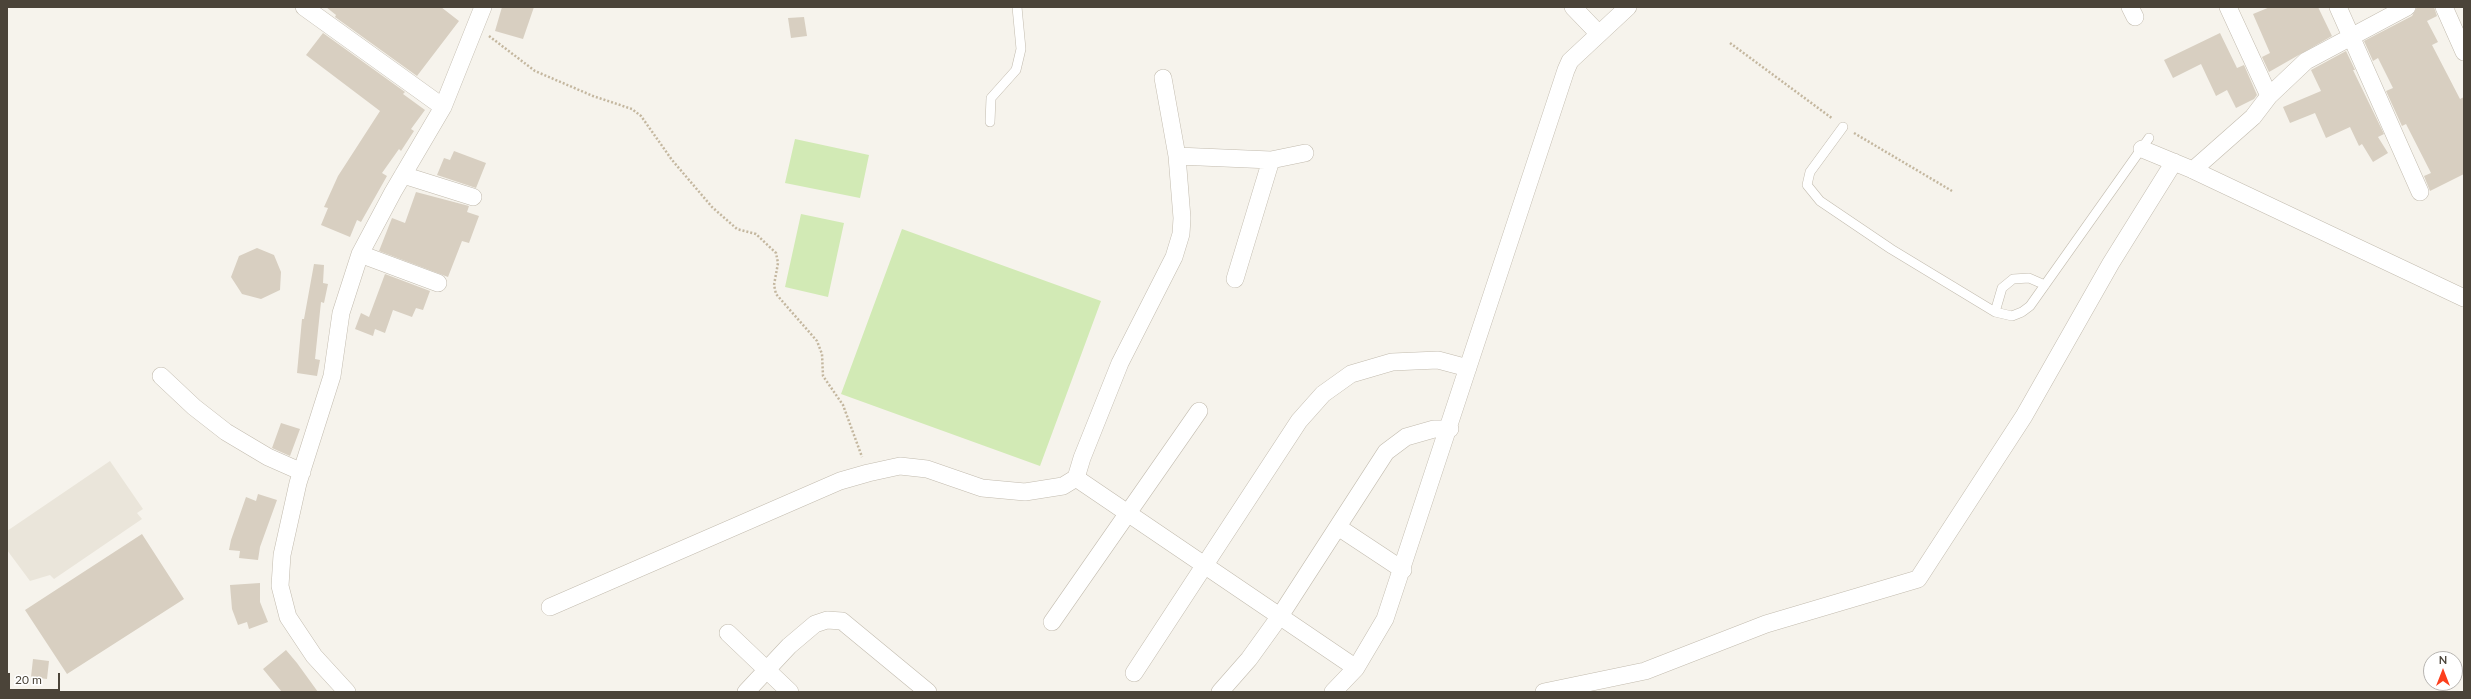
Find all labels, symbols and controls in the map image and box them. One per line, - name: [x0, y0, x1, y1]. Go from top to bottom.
- north arrow: [2423, 651, 2463, 691]
- text: N: [2439, 653, 2447, 666]
- scale bar: [10, 665, 62, 691]
- text: 20 m: [15, 672, 42, 687]

